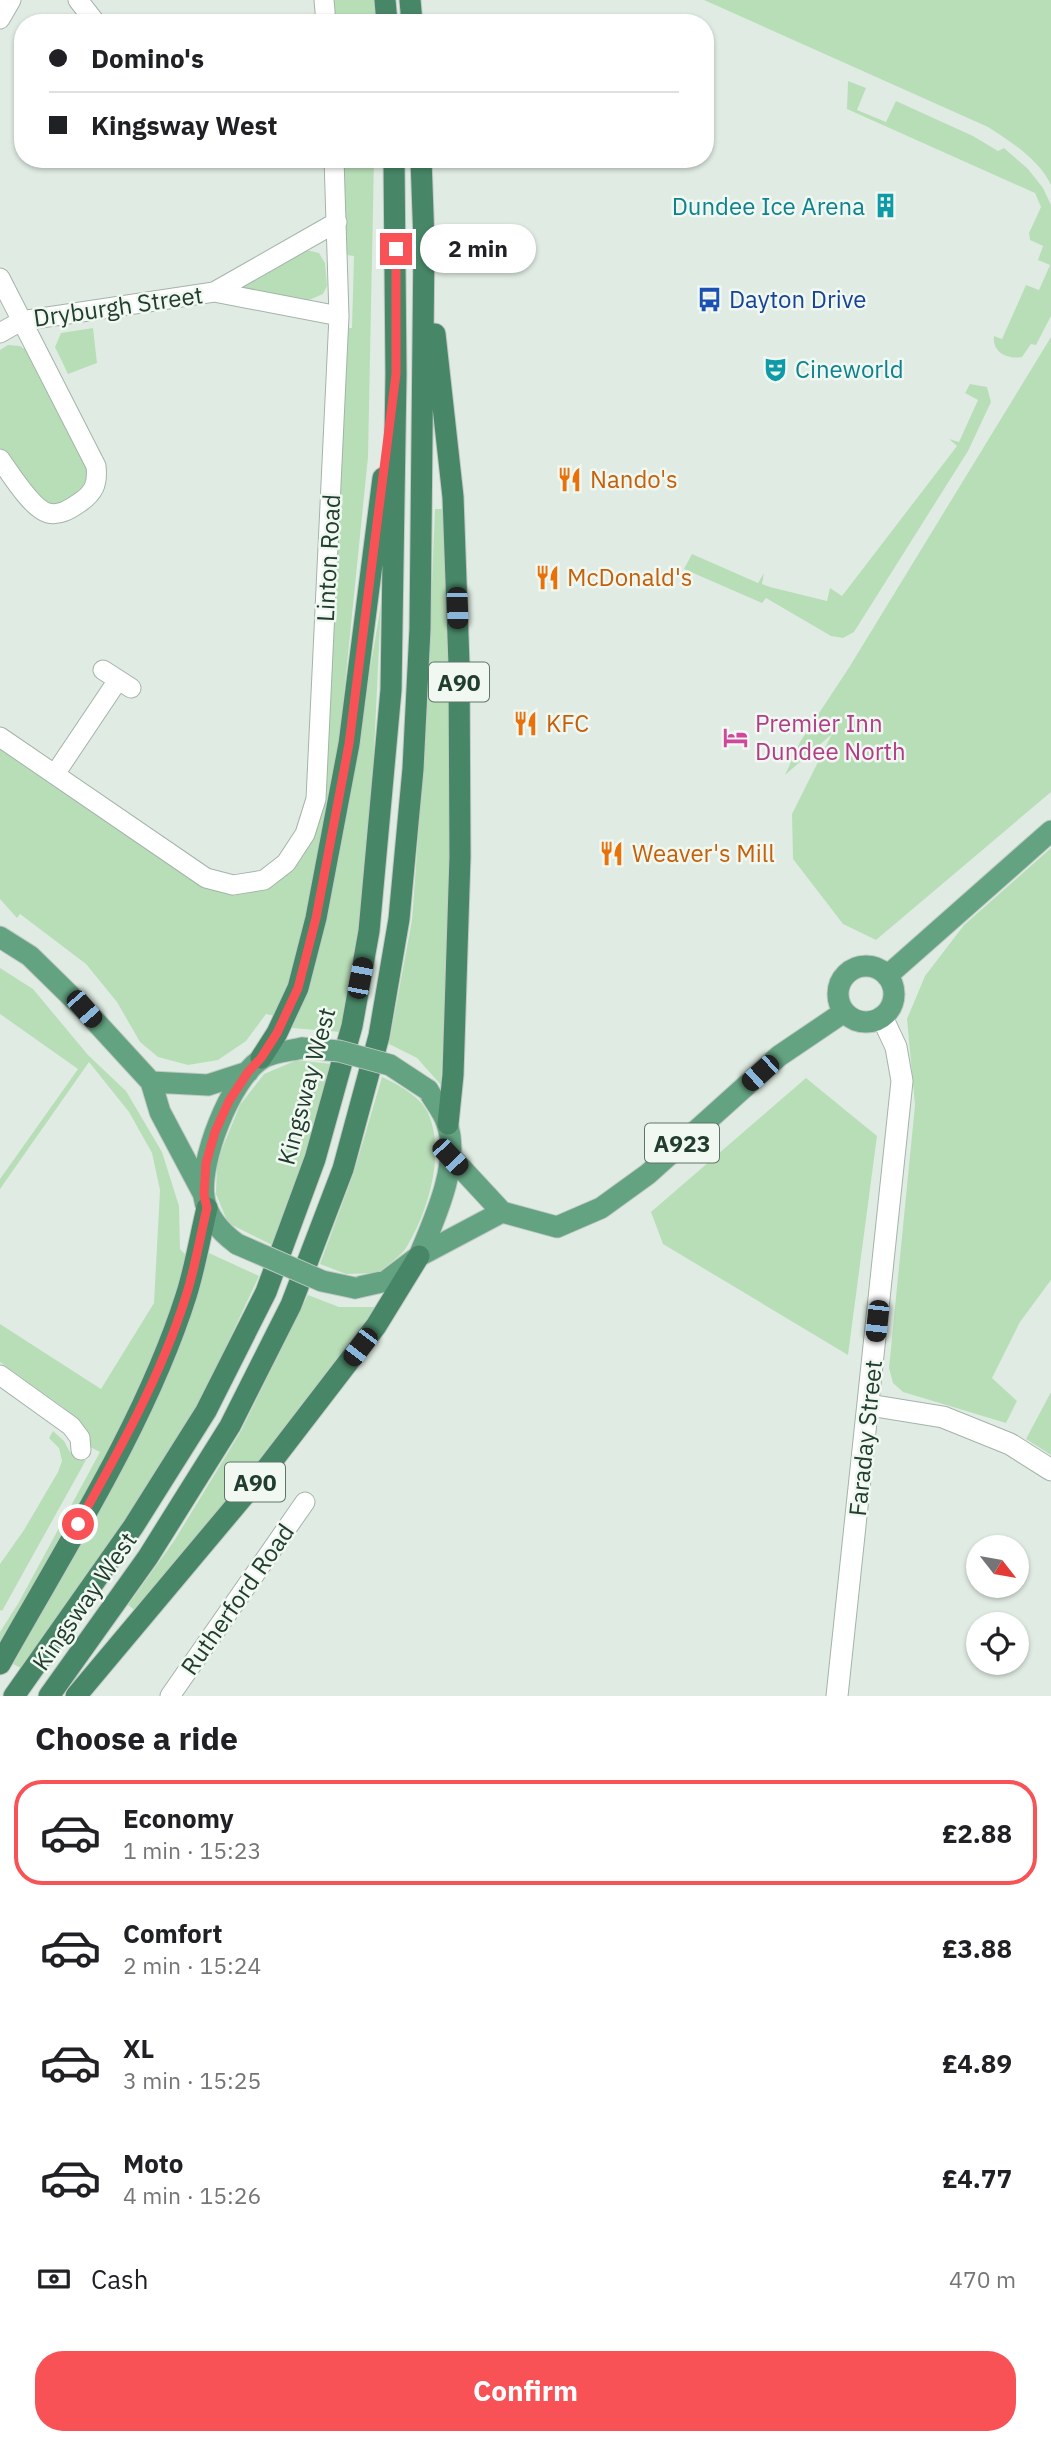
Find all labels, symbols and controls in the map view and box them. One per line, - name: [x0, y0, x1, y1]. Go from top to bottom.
- text: Domino's: [91, 41, 204, 75]
- text: Kingsway West: [91, 108, 277, 142]
- place label: Dundee Ice Arena: [672, 190, 865, 222]
- building icon: Dundee Ice Arena: [871, 192, 899, 220]
- callout: 2 min: [420, 224, 536, 274]
- route end: [380, 233, 412, 265]
- text: 2 min: [448, 233, 508, 263]
- street label: Dryburgh Street: [31, 278, 205, 334]
- place label: Dayton Drive: [729, 283, 867, 315]
- bus stop icon: Dayton Drive: [695, 285, 723, 313]
- place label: Cineworld: [795, 353, 904, 385]
- theatre icon: Cineworld: [761, 355, 789, 383]
- place label: Nando's: [590, 463, 678, 495]
- restaurant icon: Nando's: [556, 465, 584, 493]
- street label: Linton Road: [309, 493, 347, 623]
- place label: McDonald's: [567, 561, 693, 593]
- restaurant icon: McDonald's: [533, 563, 561, 591]
- car: [446, 587, 469, 629]
- road number: A90: [429, 662, 489, 702]
- place label: KFC: [546, 707, 589, 739]
- place label: Premier Inn Dundee North: [755, 707, 906, 767]
- restaurant icon: KFC: [512, 709, 540, 737]
- hotel icon: Premier Inn Dundee North: [721, 723, 749, 751]
- place label: Weaver's Mill: [632, 837, 775, 869]
- restaurant icon: Weaver's Mill: [598, 839, 626, 867]
- car: [346, 955, 375, 1001]
- car: [63, 986, 106, 1032]
- street label: Kingsway West: [270, 1004, 342, 1168]
- car: [738, 1051, 783, 1095]
- road number: A923: [645, 1124, 719, 1162]
- car: [428, 1134, 473, 1180]
- car: [865, 1299, 890, 1343]
- car: [339, 1324, 382, 1370]
- street label: Faraday Street: [841, 1358, 889, 1518]
- road number: A90: [225, 1462, 285, 1502]
- route start: [62, 1508, 94, 1540]
- street label: Rutherford Road: [173, 1517, 301, 1681]
- street label: Kingsway West: [25, 1526, 143, 1676]
- north arrow: [966, 1535, 1029, 1598]
- map controls: [966, 1535, 1029, 1675]
- button: locate: [966, 1612, 1029, 1675]
- text: Choose a ride: [35, 1717, 238, 1759]
- icon: car: [39, 1801, 102, 1864]
- text: Economy: [123, 1801, 234, 1835]
- text: £2.88: [942, 1816, 1012, 1850]
- text: 1 min · 15:23: [123, 1835, 261, 1865]
- icon: car: [39, 1916, 102, 1979]
- text: Comfort: [123, 1916, 222, 1950]
- text: £3.88: [942, 1931, 1012, 1965]
- text: 2 min · 15:24: [123, 1950, 261, 1980]
- icon: car: [39, 2031, 102, 2094]
- text: XL: [123, 2031, 154, 2065]
- text: £4.89: [942, 2046, 1012, 2080]
- text: 3 min · 15:25: [123, 2065, 261, 2095]
- icon: car: [39, 2146, 102, 2209]
- text: Moto: [123, 2146, 183, 2180]
- text: £4.77: [942, 2161, 1012, 2195]
- text: 4 min · 15:26: [123, 2180, 261, 2210]
- icon: cash: [35, 2260, 73, 2298]
- text: Cash: [91, 2262, 148, 2296]
- text: 470 m: [949, 2264, 1016, 2294]
- button: Confirm: [35, 2351, 1016, 2431]

